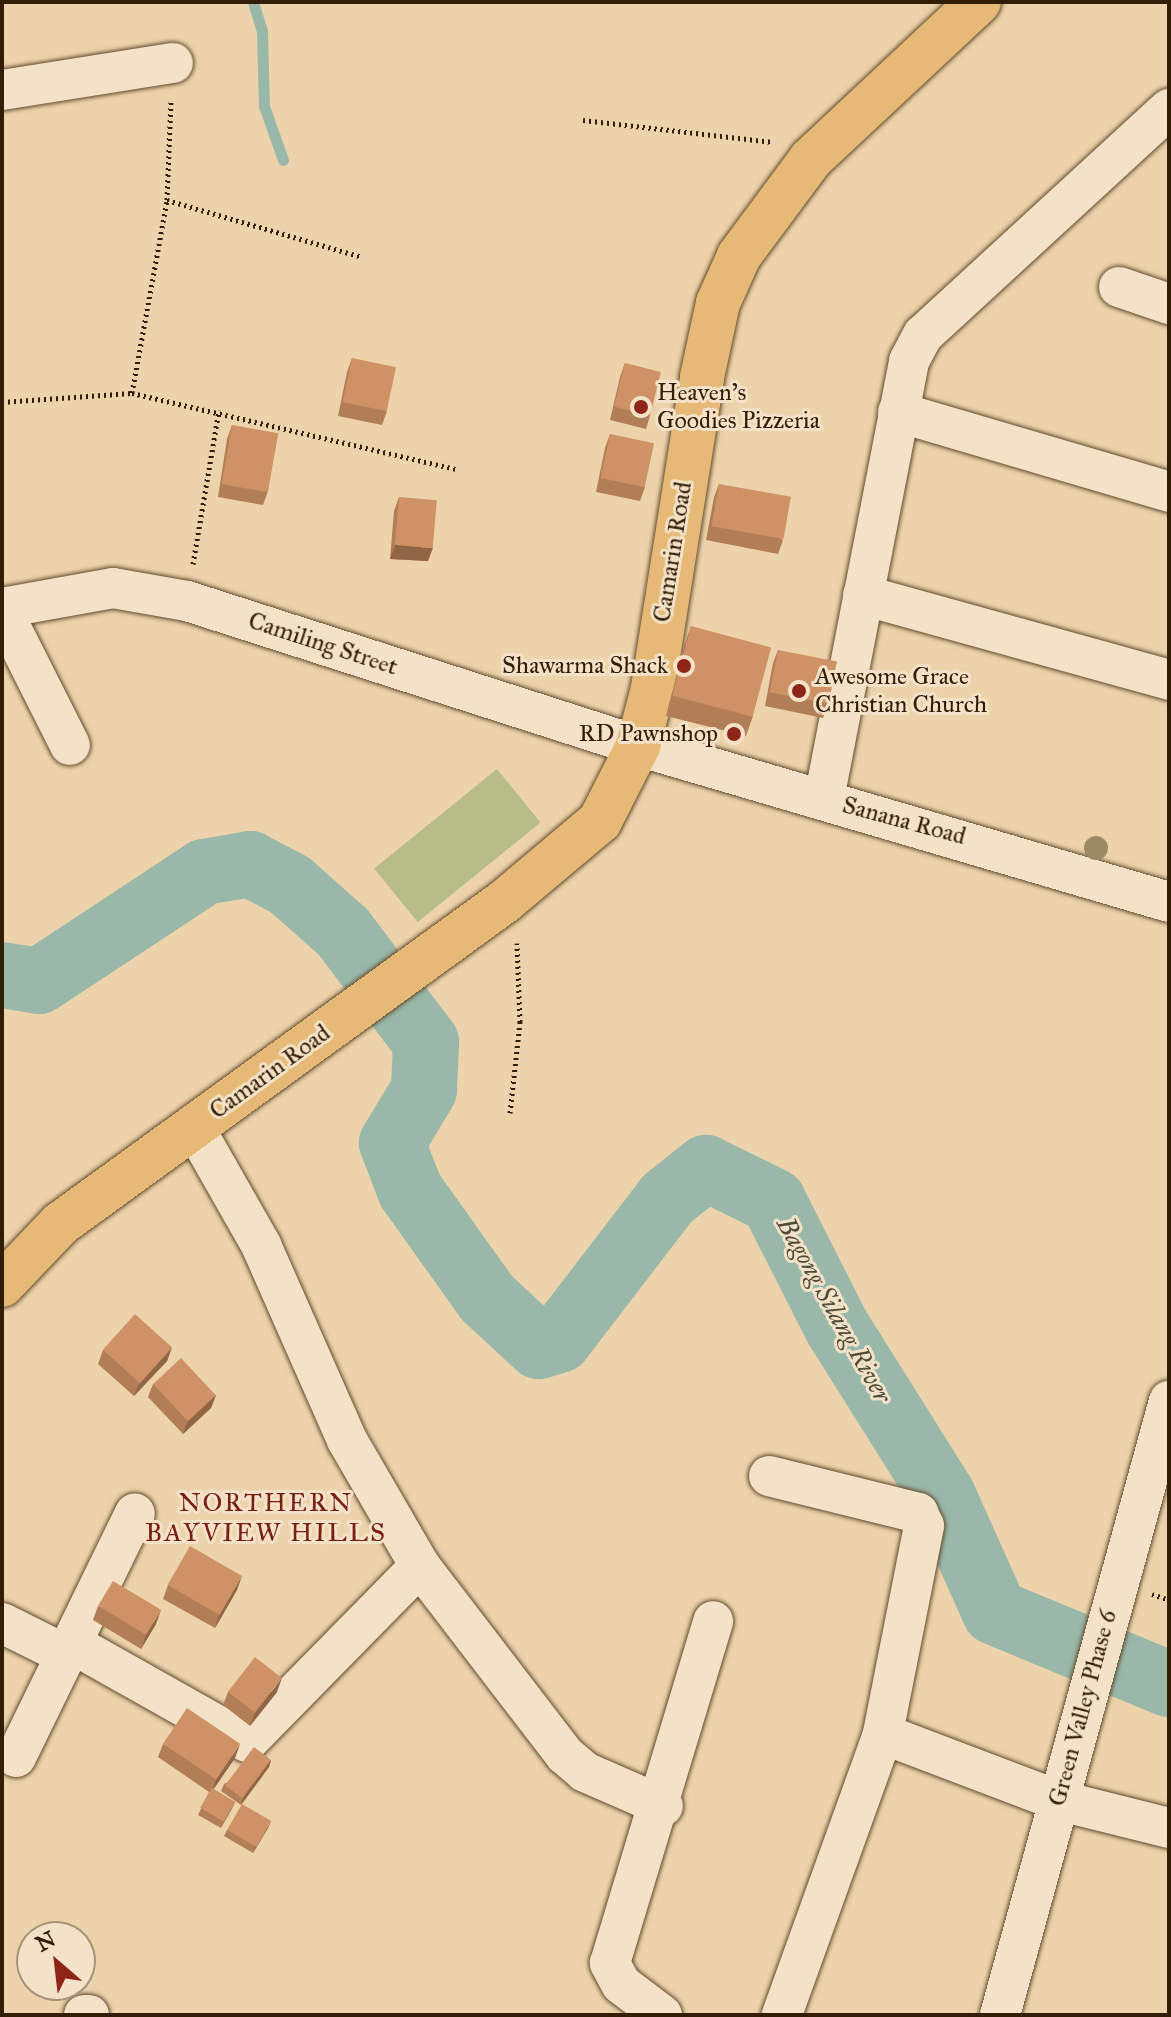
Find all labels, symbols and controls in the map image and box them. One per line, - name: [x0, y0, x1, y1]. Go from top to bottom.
- place label: Heaven's Goodies Pizzeria: [657, 379, 820, 435]
- marker: Heaven's Goodies Pizzeria: [632, 398, 650, 416]
- street label: Camarin Road: [648, 480, 698, 624]
- street label: Camiling Street: [245, 606, 401, 682]
- place label: Shawarma Shack: [502, 652, 668, 680]
- marker: Shawarma Shack: [675, 657, 693, 675]
- place label: Awesome Grace Christian Church: [815, 663, 987, 719]
- marker: Awesome Grace Christian Church: [790, 682, 808, 700]
- place label: RD Pawnshop: [579, 720, 718, 748]
- marker: RD Pawnshop: [725, 725, 743, 743]
- street label: Sanana Road: [839, 791, 969, 851]
- street label: Camarin Road: [204, 1019, 336, 1125]
- water label: Bagong Silang River: [770, 1212, 898, 1408]
- district label: NORTHERN BAYVIEW HILLS: [145, 1487, 387, 1548]
- street label: Green Valley Phase 6: [1043, 1607, 1123, 1809]
- north arrow: [16, 1921, 96, 2001]
- text: N: [31, 1925, 60, 1957]

